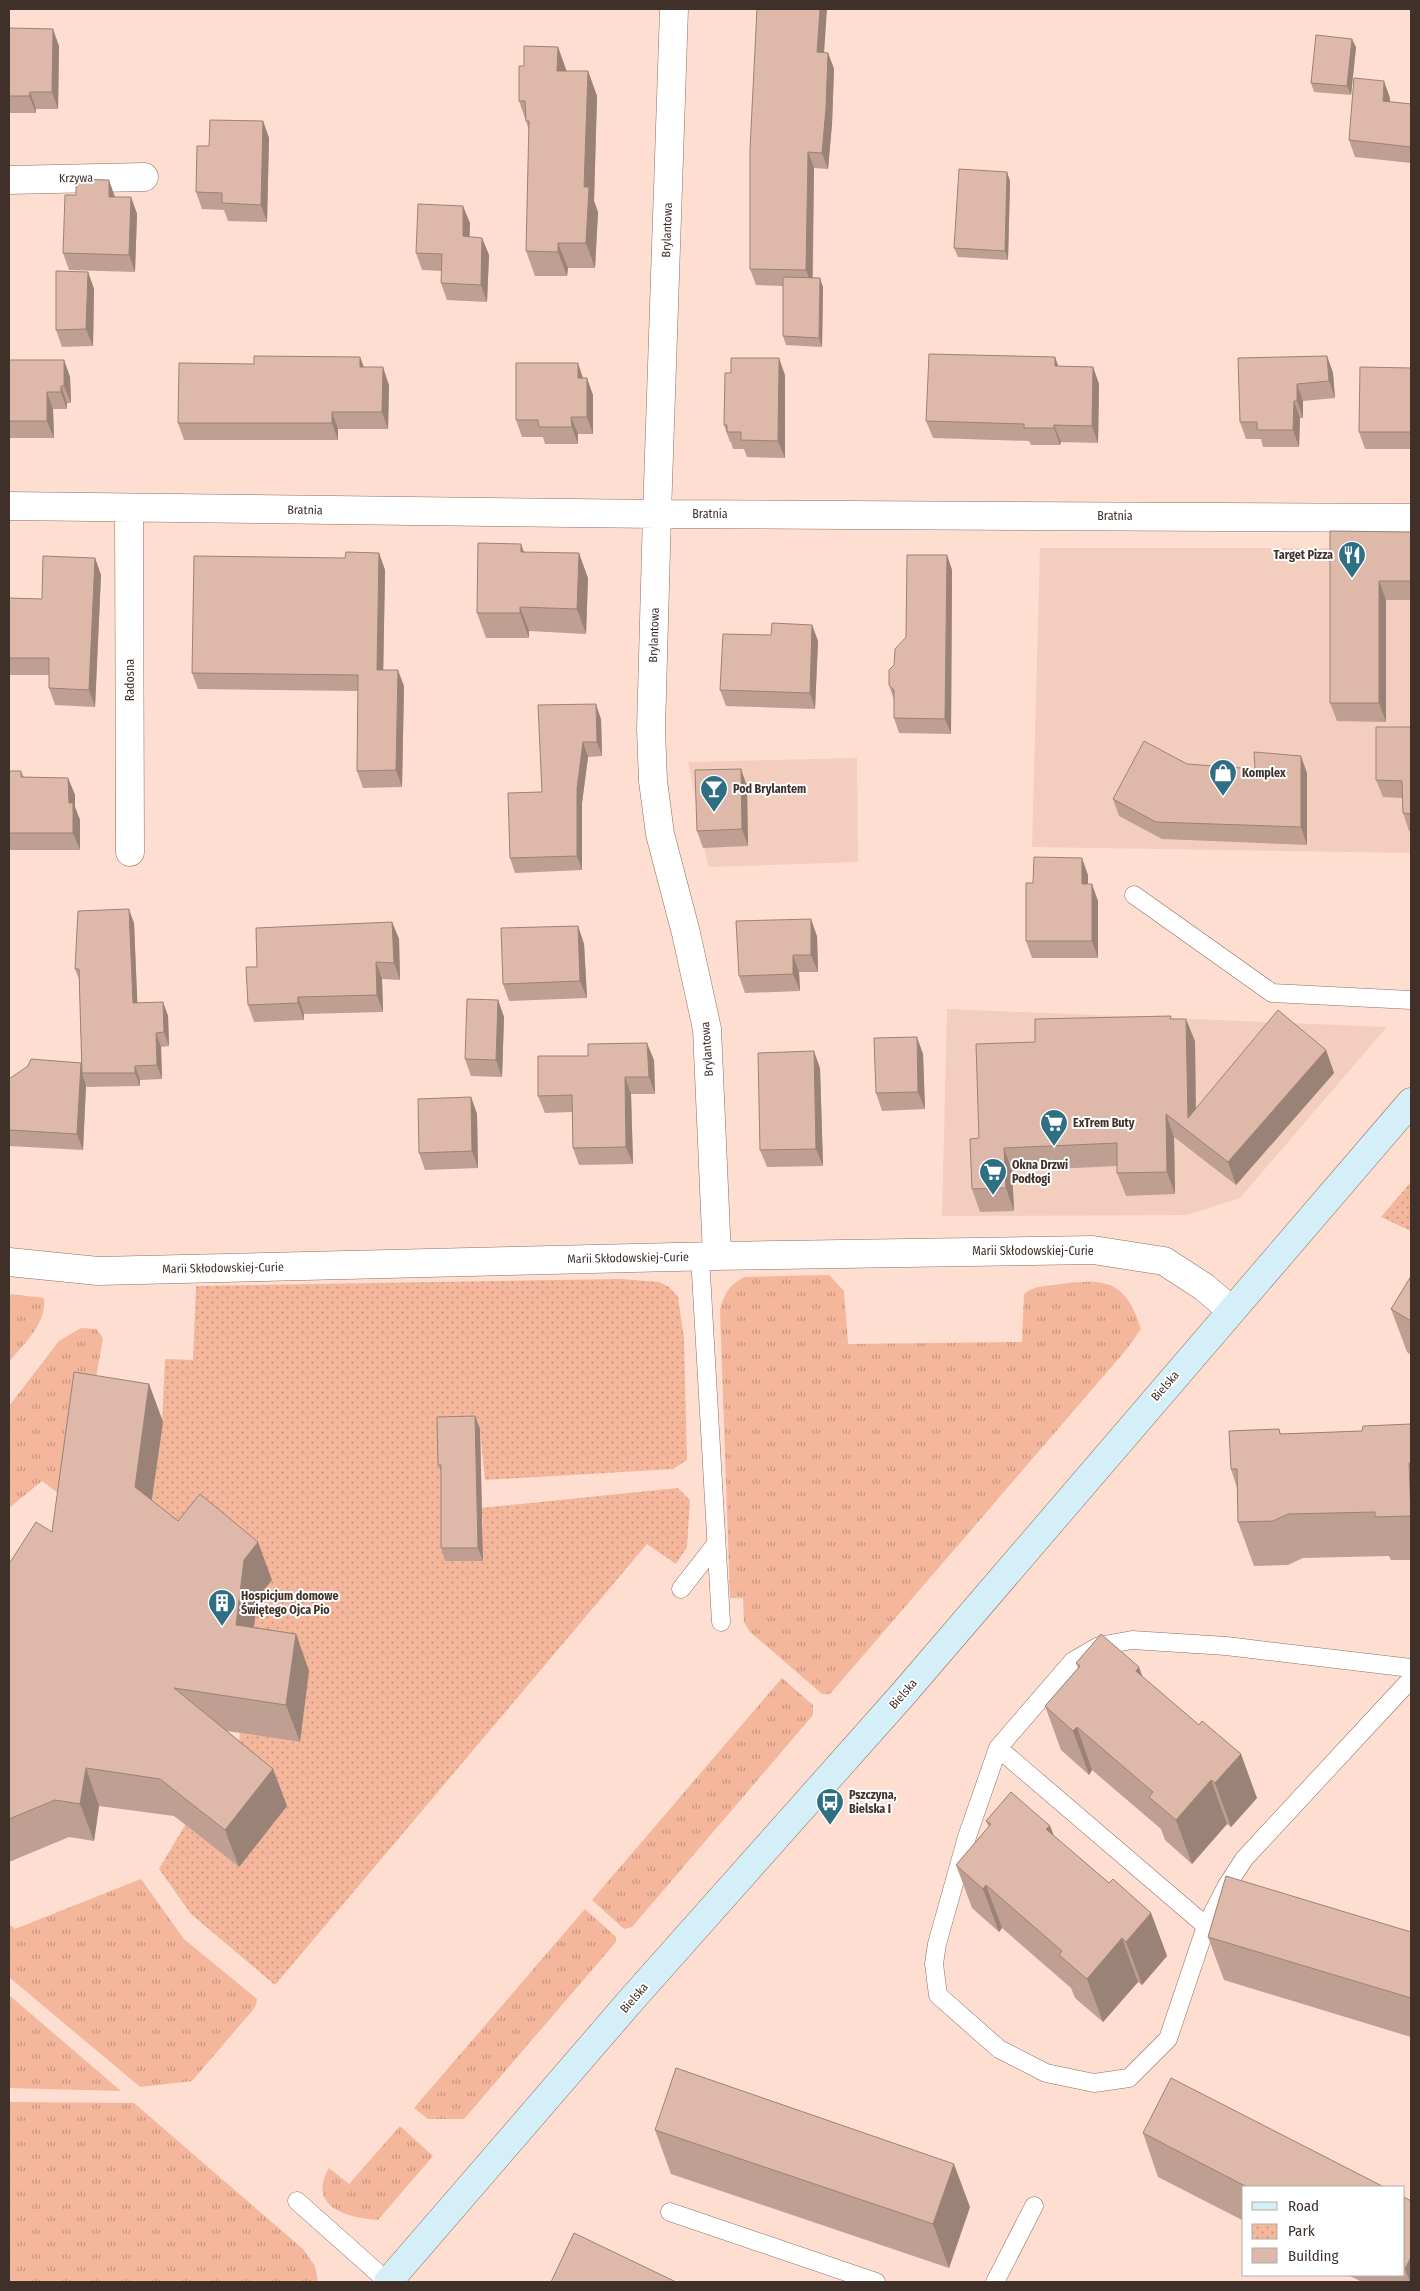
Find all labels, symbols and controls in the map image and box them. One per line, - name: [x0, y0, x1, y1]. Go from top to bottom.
- street label: Krzywa: [59, 171, 93, 185]
- street label: Brylantowa: [659, 202, 675, 258]
- street label: Bratnia: [287, 503, 323, 517]
- street label: Bratnia: [692, 507, 728, 521]
- street label: Bratnia: [1097, 509, 1133, 523]
- restaurant icon: Target Pizza: [1337, 540, 1367, 579]
- place label: Target Pizza: [1273, 548, 1333, 562]
- street label: Brylantowa: [646, 607, 662, 663]
- street label: Radosna: [123, 659, 137, 701]
- shop icon: Komplex: [1208, 758, 1238, 797]
- place label: Komplex: [1242, 766, 1286, 780]
- bar icon: Pod Brylantem: [699, 774, 729, 813]
- place label: Pod Brylantem: [733, 782, 806, 796]
- street label: Brylantowa: [698, 1021, 716, 1077]
- supermarket icon: ExTrem Buty: [1039, 1108, 1069, 1147]
- place label: ExTrem Buty: [1073, 1116, 1135, 1130]
- supermarket icon: Okna Drzwi Podłogi: [978, 1157, 1008, 1196]
- place label: Okna Drzwi Podłogi: [1012, 1158, 1068, 1186]
- street label: Marii Skłodowskiej-Curie: [972, 1244, 1094, 1258]
- street label: Marii Skłodowskiej-Curie: [567, 1250, 689, 1266]
- street label: Marii Skłodowskiej-Curie: [162, 1260, 284, 1276]
- street label: Bielska: [1148, 1368, 1182, 1404]
- building icon: Hospicjum domowe Świętego Ojca Pio: [207, 1588, 237, 1627]
- place label: Hospicjum domowe Świętego Ojca Pio: [241, 1589, 339, 1617]
- street label: Bielska: [886, 1676, 920, 1712]
- bus stop icon: Pszczyna, Bielska I: [815, 1787, 845, 1826]
- place label: Pszczyna, Bielska I: [849, 1788, 897, 1816]
- street label: Bielska: [617, 1980, 651, 2016]
- legend: [1242, 2186, 1405, 2276]
- text: Road: [1288, 2197, 1319, 2215]
- text: Park: [1288, 2222, 1315, 2240]
- text: Building: [1288, 2247, 1339, 2265]

